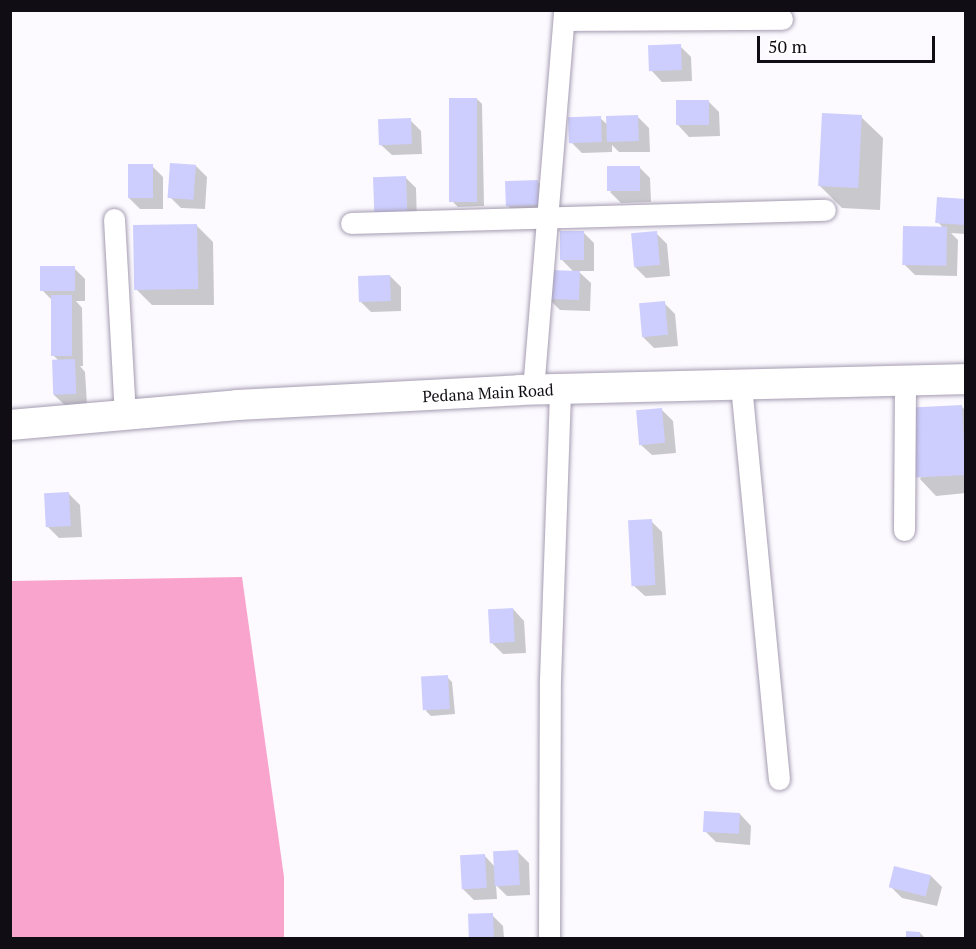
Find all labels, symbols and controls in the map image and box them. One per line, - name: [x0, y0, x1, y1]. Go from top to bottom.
- scale bar: [760, 24, 938, 62]
- text: 50 m: [768, 34, 807, 58]
- street label: Pedana Main Road: [422, 380, 554, 406]

